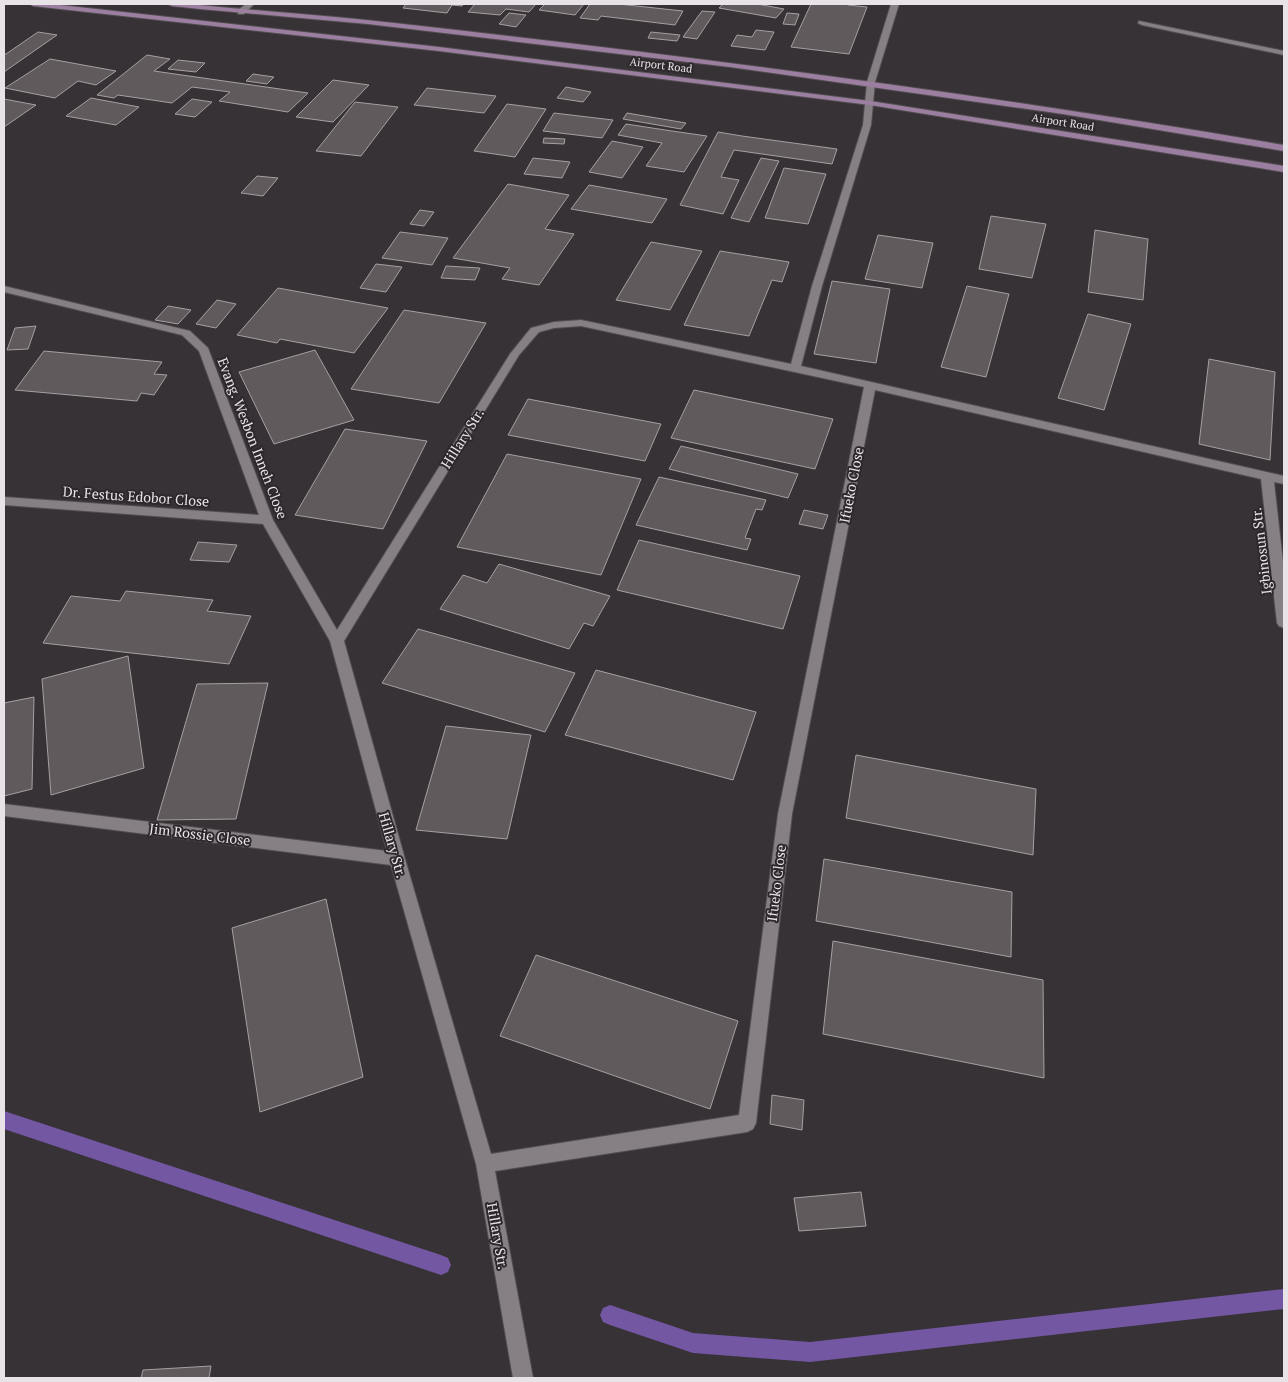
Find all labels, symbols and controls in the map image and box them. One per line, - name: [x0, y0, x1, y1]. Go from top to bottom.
- street label: Airport Road: [629, 54, 693, 76]
- street label: Airport Road: [1031, 110, 1095, 134]
- street label: Evang. Wesbon Inneh Close: [213, 355, 293, 521]
- street label: Hillary Str.: [436, 404, 488, 472]
- street label: Ifueko Close: [834, 445, 868, 525]
- street label: Dr. Festus Edobor Close: [62, 481, 210, 511]
- street label: Igbinosun Str.: [1246, 506, 1276, 596]
- street label: Hillary Str.: [375, 810, 411, 880]
- street label: Jim Rossie Close: [148, 818, 252, 850]
- street label: Ifueko Close: [762, 844, 790, 922]
- street label: Hillary Str.: [483, 1201, 513, 1271]

